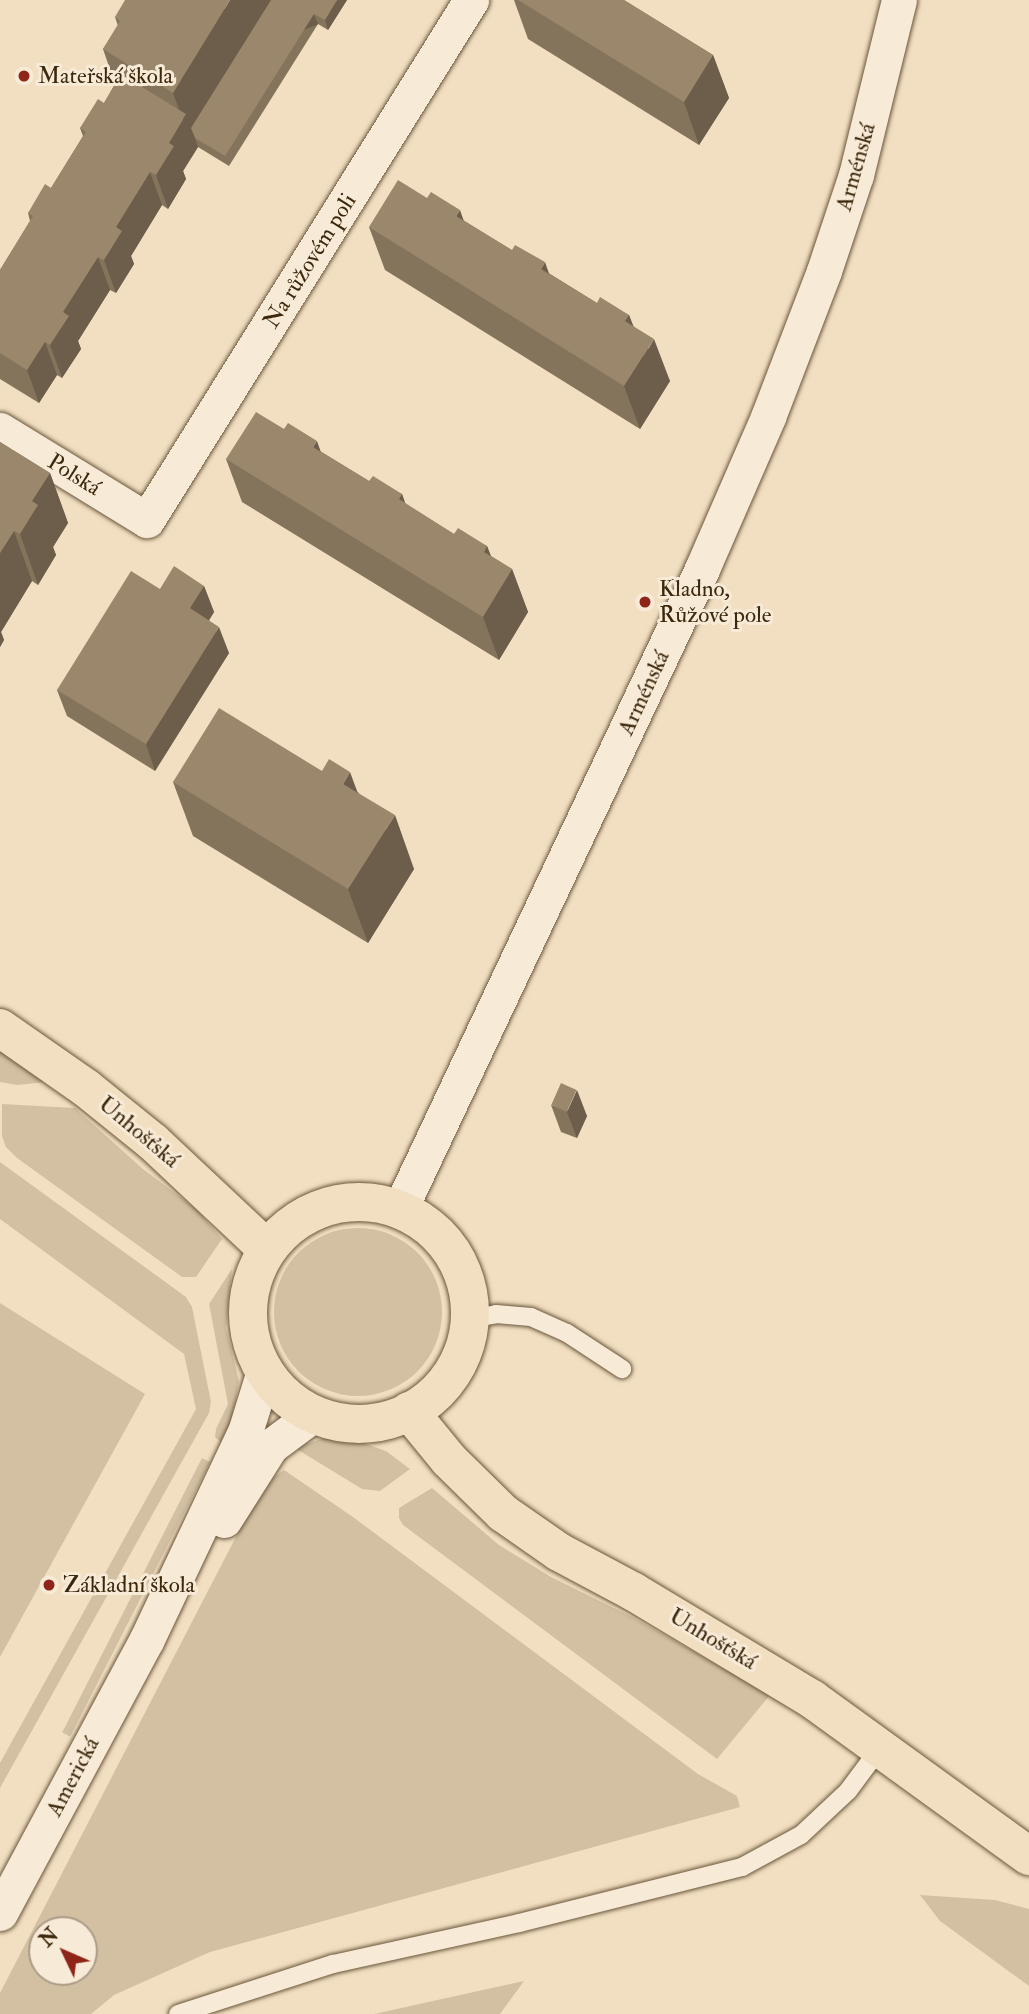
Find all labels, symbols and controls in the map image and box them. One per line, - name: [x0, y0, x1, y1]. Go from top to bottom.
- place label: Mateřská škola: [38, 62, 173, 90]
- marker: Mateřská škola: [16, 68, 32, 84]
- street label: Arménská: [830, 120, 882, 214]
- street label: Na růžovém poli: [258, 189, 362, 333]
- street label: Polská: [42, 448, 106, 502]
- place label: Kladno, Růžové pole: [659, 575, 771, 629]
- marker: Kladno, Růžové pole: [637, 594, 653, 610]
- street label: Arménská: [612, 646, 676, 740]
- street label: Unhošťská: [93, 1090, 185, 1174]
- place label: Základní škola: [63, 1571, 195, 1599]
- marker: Základní škola: [41, 1577, 57, 1593]
- street label: Unhošťská: [664, 1602, 762, 1676]
- street label: Americká: [41, 1733, 105, 1821]
- north arrow: [28, 1916, 98, 1986]
- text: N: [35, 1923, 64, 1952]

